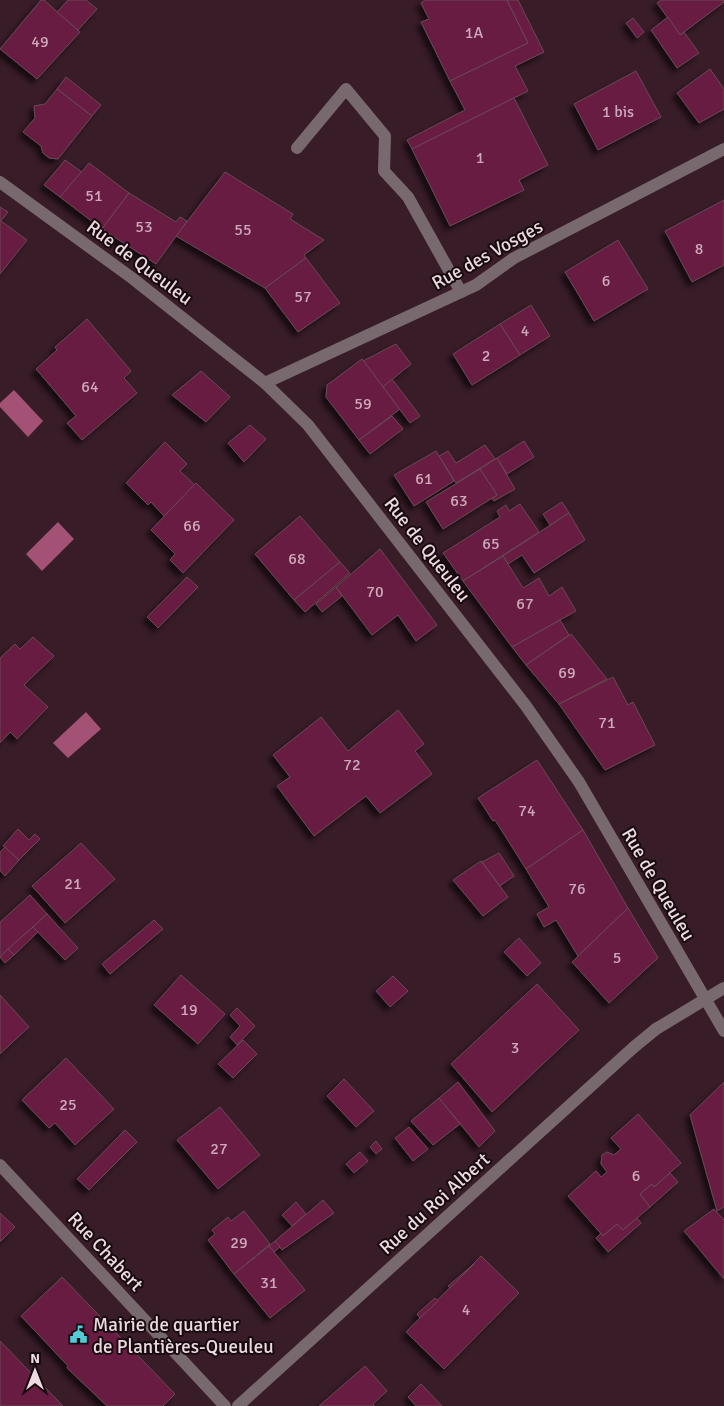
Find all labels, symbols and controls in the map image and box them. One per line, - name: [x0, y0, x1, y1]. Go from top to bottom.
- house number: 1A: [465, 23, 483, 43]
- house number: 49: [31, 32, 49, 52]
- house number: 1 bis: [602, 102, 634, 122]
- house number: 1: [476, 148, 484, 168]
- house number: 51: [85, 186, 103, 206]
- street label: Rue de Queuleu: [82, 215, 197, 311]
- street label: Rue des Vosges: [428, 215, 547, 295]
- house number: 53: [135, 217, 153, 237]
- house number: 55: [234, 220, 252, 240]
- house number: 8: [695, 239, 703, 259]
- house number: 6: [602, 271, 610, 291]
- house number: 57: [294, 287, 312, 307]
- house number: 4: [521, 321, 530, 341]
- house number: 2: [482, 346, 490, 366]
- house number: 64: [81, 377, 99, 397]
- house number: 59: [354, 394, 372, 414]
- house number: 61: [415, 469, 433, 489]
- house number: 63: [450, 491, 468, 511]
- street label: Rue de Queuleu: [379, 492, 476, 607]
- house number: 66: [183, 516, 201, 536]
- house number: 65: [482, 534, 500, 554]
- house number: 68: [288, 549, 306, 569]
- house number: 70: [366, 582, 384, 602]
- house number: 67: [516, 594, 534, 614]
- house number: 69: [558, 663, 576, 683]
- house number: 71: [598, 713, 616, 733]
- house number: 72: [343, 755, 361, 775]
- house number: 74: [518, 801, 536, 821]
- street label: Rue de Queuleu: [616, 824, 700, 945]
- house number: 21: [64, 874, 82, 894]
- house number: 76: [568, 879, 586, 899]
- house number: 5: [613, 948, 621, 968]
- house number: 19: [180, 1000, 198, 1020]
- house number: 3: [511, 1038, 519, 1058]
- house number: 25: [59, 1095, 77, 1115]
- house number: 27: [210, 1139, 228, 1159]
- street label: Rue du Roi Albert: [374, 1148, 495, 1260]
- house number: 6: [632, 1166, 640, 1186]
- street label: Rue Chabert: [62, 1207, 148, 1297]
- house number: 29: [230, 1233, 248, 1253]
- house number: 31: [260, 1273, 278, 1293]
- house number: 4: [462, 1300, 471, 1320]
- place label: Mairie de quartier de Plantières-Queuleu: [93, 1313, 274, 1359]
- public building icon: Mairie de quartier de Plantières-Queuleu: [69, 1325, 89, 1345]
- north arrow: [10, 1346, 60, 1396]
- text: N: [30, 1350, 40, 1367]

